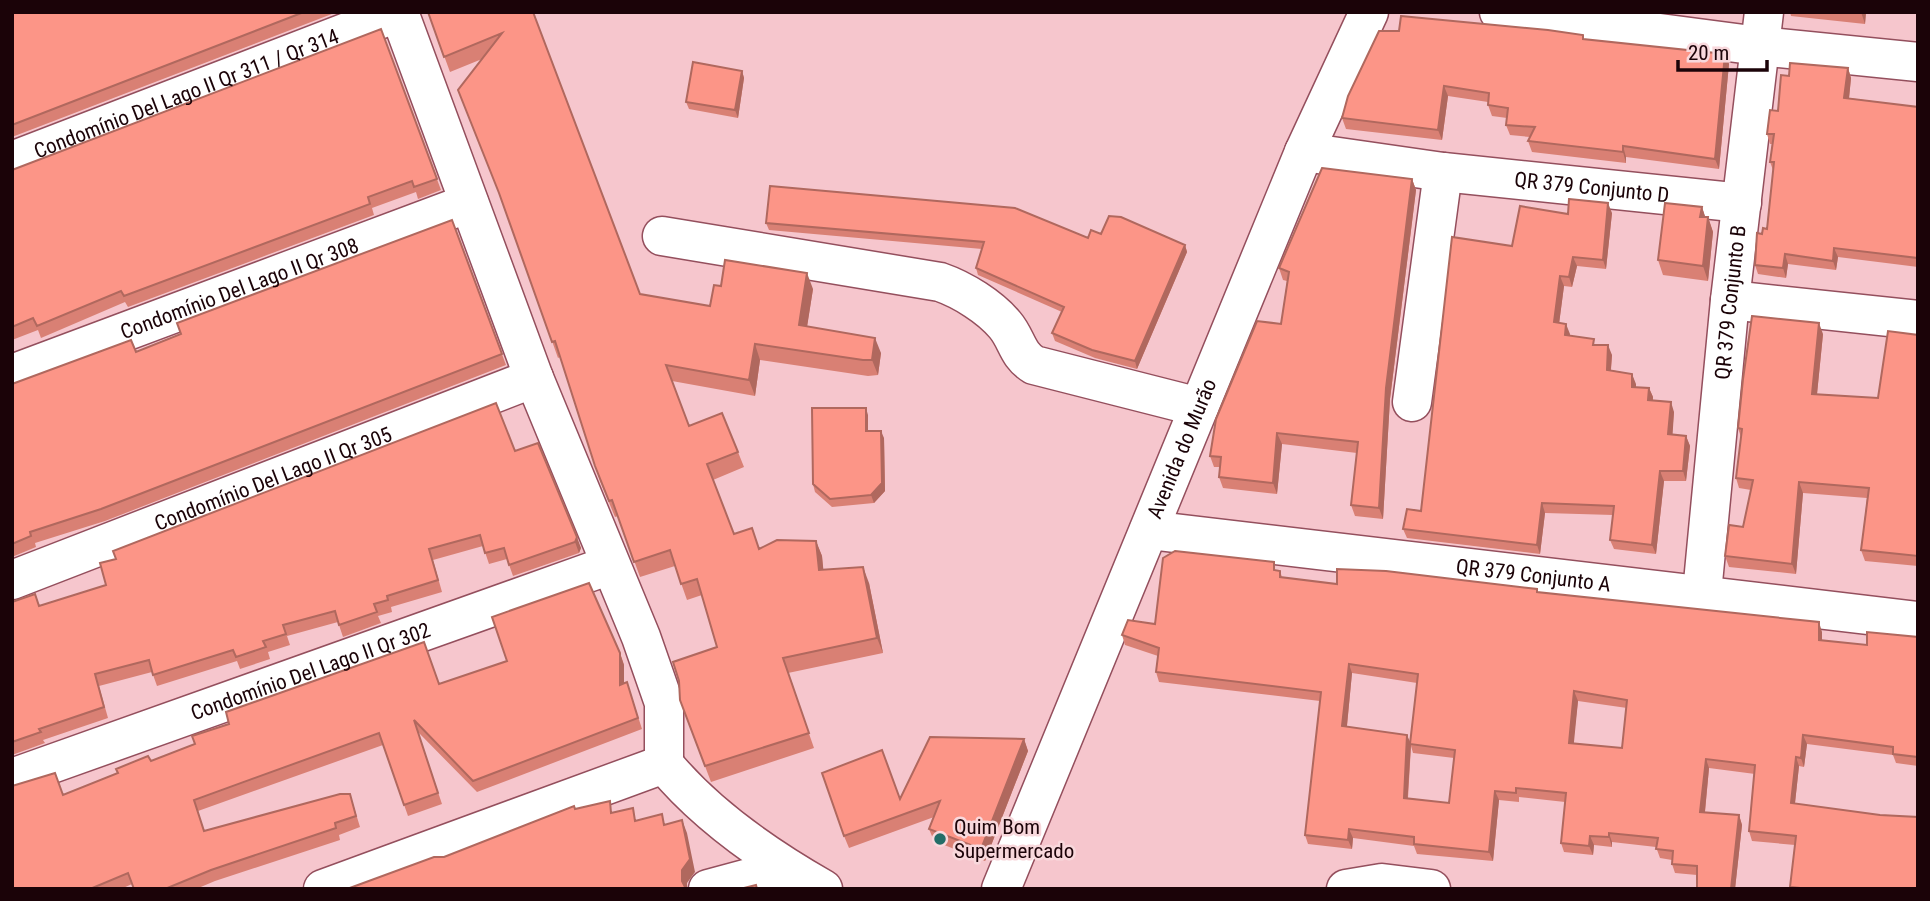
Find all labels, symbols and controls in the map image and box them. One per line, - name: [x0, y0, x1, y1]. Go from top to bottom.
- street label: Condomínio Del Lago II Qr 311 / Qr 314: [31, 24, 342, 163]
- scale bar: [1678, 28, 1767, 72]
- text: 20 m: [1688, 41, 1729, 65]
- street label: QR 379 Conjunto D: [1513, 167, 1670, 207]
- street label: QR 379 Conjunto B: [1710, 224, 1751, 381]
- street label: Condomínio Del Lago II Qr 308: [117, 233, 362, 344]
- street label: Avenida do Murão: [1143, 375, 1221, 522]
- street label: Condomínio Del Lago II Qr 305: [151, 422, 395, 536]
- street label: QR 379 Conjunto A: [1455, 554, 1612, 597]
- street label: Condomínio Del Lago II Qr 302: [188, 618, 434, 725]
- place label: Quim Bom Supermercado: [954, 815, 1074, 863]
- marker: Quim Bom Supermercado: [932, 831, 948, 847]

